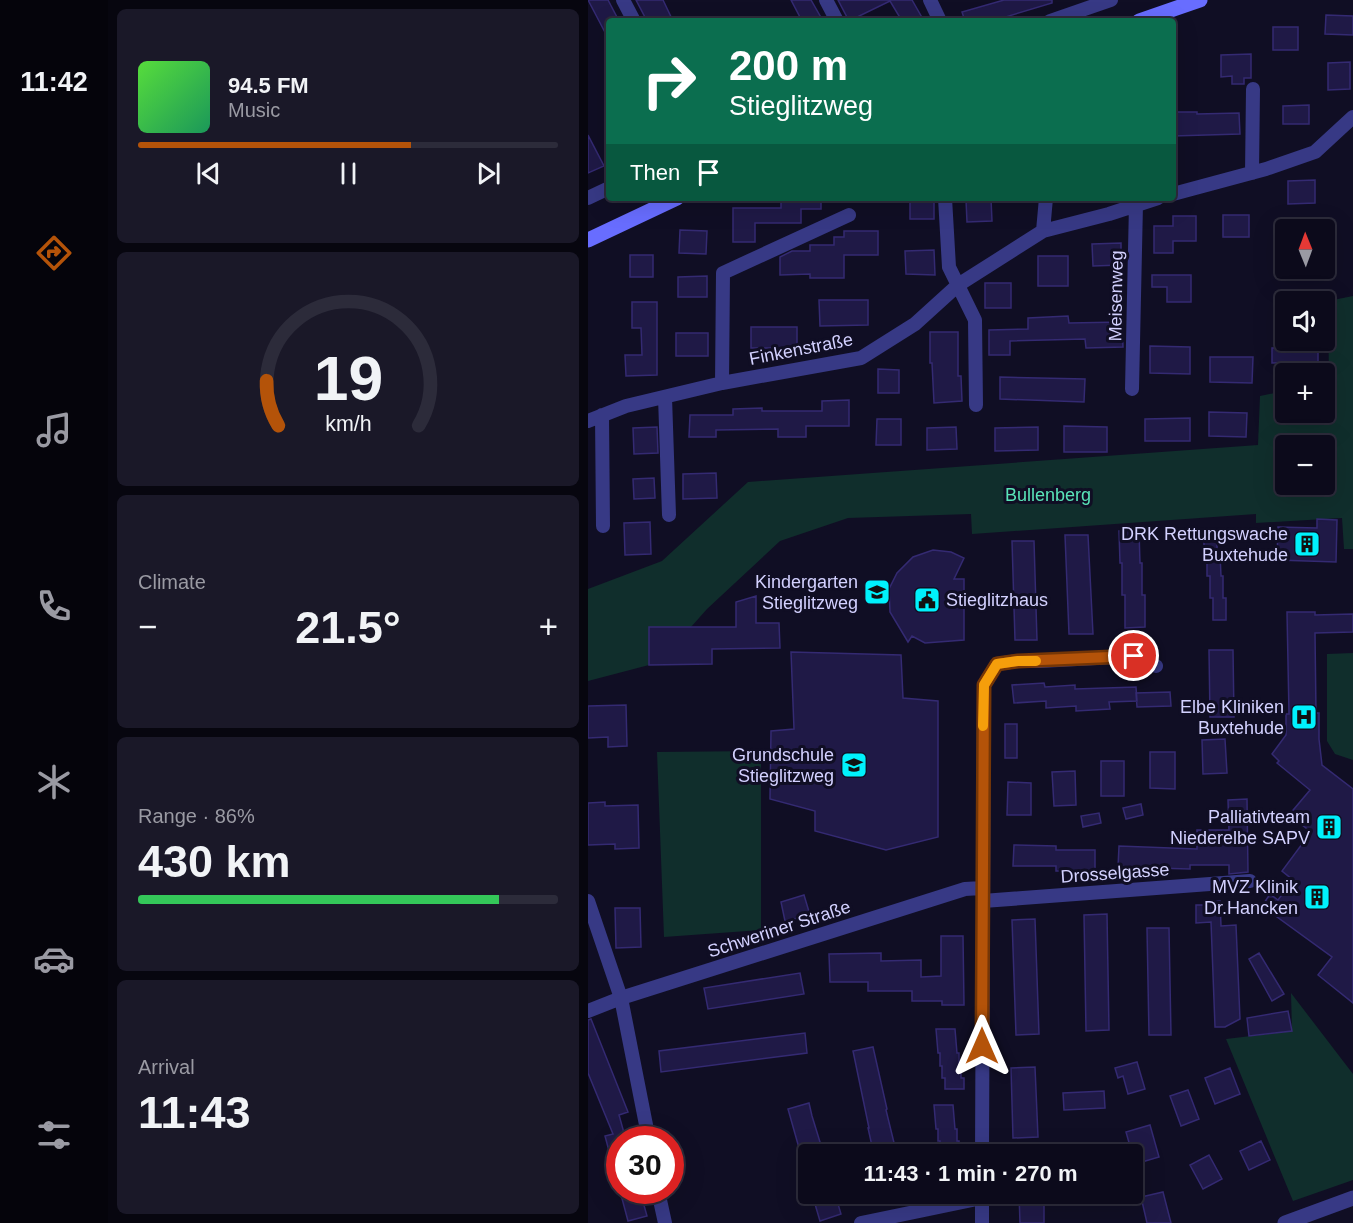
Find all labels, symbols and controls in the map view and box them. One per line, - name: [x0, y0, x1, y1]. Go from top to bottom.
- icon: right: [630, 42, 708, 120]
- text: 200 m: [729, 42, 848, 89]
- text: 11:42: [20, 67, 88, 97]
- text: 94.5 FM: [228, 73, 309, 98]
- text: Stieglitzweg: [729, 91, 873, 121]
- text: Music: [228, 99, 280, 121]
- icon: arrive: [692, 156, 725, 189]
- icon: previous: [192, 157, 225, 190]
- icon: pause: [332, 157, 365, 190]
- icon: next: [472, 157, 505, 190]
- text: Then: [630, 160, 680, 185]
- north arrow: [1275, 219, 1335, 279]
- map controls: [1275, 219, 1335, 495]
- icon: directions: [33, 232, 75, 274]
- street label: Meisenweg: [1105, 250, 1127, 342]
- button: sound: [1275, 291, 1335, 351]
- street label: Finkenstraße: [748, 329, 854, 369]
- text: 19: [313, 344, 383, 413]
- button: +: [1275, 363, 1335, 423]
- icon: music: [33, 409, 75, 451]
- text: km/h: [325, 412, 371, 436]
- button: −: [1275, 435, 1335, 495]
- park label: Bullenberg: [1005, 485, 1091, 505]
- place label: DRK Rettungswache Buxtehude: [1121, 524, 1288, 565]
- building icon: DRK Rettungswache Buxtehude: [1292, 529, 1322, 559]
- text: Climate: [138, 571, 206, 593]
- place label: Kindergarten Stieglitzweg: [755, 572, 858, 613]
- school or university icon: Kindergarten Stieglitzweg: [862, 577, 892, 607]
- icon: phone: [33, 585, 75, 627]
- public building icon: Stieglitzhaus: [912, 585, 942, 615]
- place label: Stieglitzhaus: [946, 590, 1048, 610]
- text: 21.5°: [295, 602, 401, 653]
- text: −: [138, 608, 157, 645]
- text: +: [539, 608, 558, 645]
- pin: [1108, 630, 1159, 681]
- icon: arrive: [1117, 639, 1150, 672]
- place label: Elbe Kliniken Buxtehude: [1180, 697, 1284, 738]
- hospital icon: Elbe Kliniken Buxtehude: [1289, 702, 1319, 732]
- place label: Grundschule Stieglitzweg: [732, 745, 834, 786]
- school or university icon: Grundschule Stieglitzweg: [839, 750, 869, 780]
- icon: climate: [33, 761, 75, 803]
- text: Range · 86%: [138, 805, 255, 827]
- place label: Palliativteam Niederelbe SAPV: [1170, 807, 1310, 848]
- building icon: Palliativteam Niederelbe SAPV: [1314, 812, 1344, 842]
- text: 430 km: [138, 836, 291, 887]
- street label: Drosselgasse: [1060, 859, 1170, 887]
- place label: MVZ Klinik Dr.Hancken: [1204, 877, 1299, 918]
- building icon: MVZ Klinik Dr.Hancken: [1302, 882, 1332, 912]
- street label: Schweriner Straße: [705, 896, 853, 962]
- icon: car: [33, 938, 75, 980]
- position arrow: [950, 1014, 1014, 1078]
- text: Arrival: [138, 1056, 195, 1078]
- text: 11:43: [138, 1087, 251, 1138]
- icon: filters: [33, 1114, 75, 1156]
- speed limit sign: 30: [606, 1126, 684, 1204]
- text: 11:43 · 1 min · 270 m: [864, 1161, 1078, 1186]

